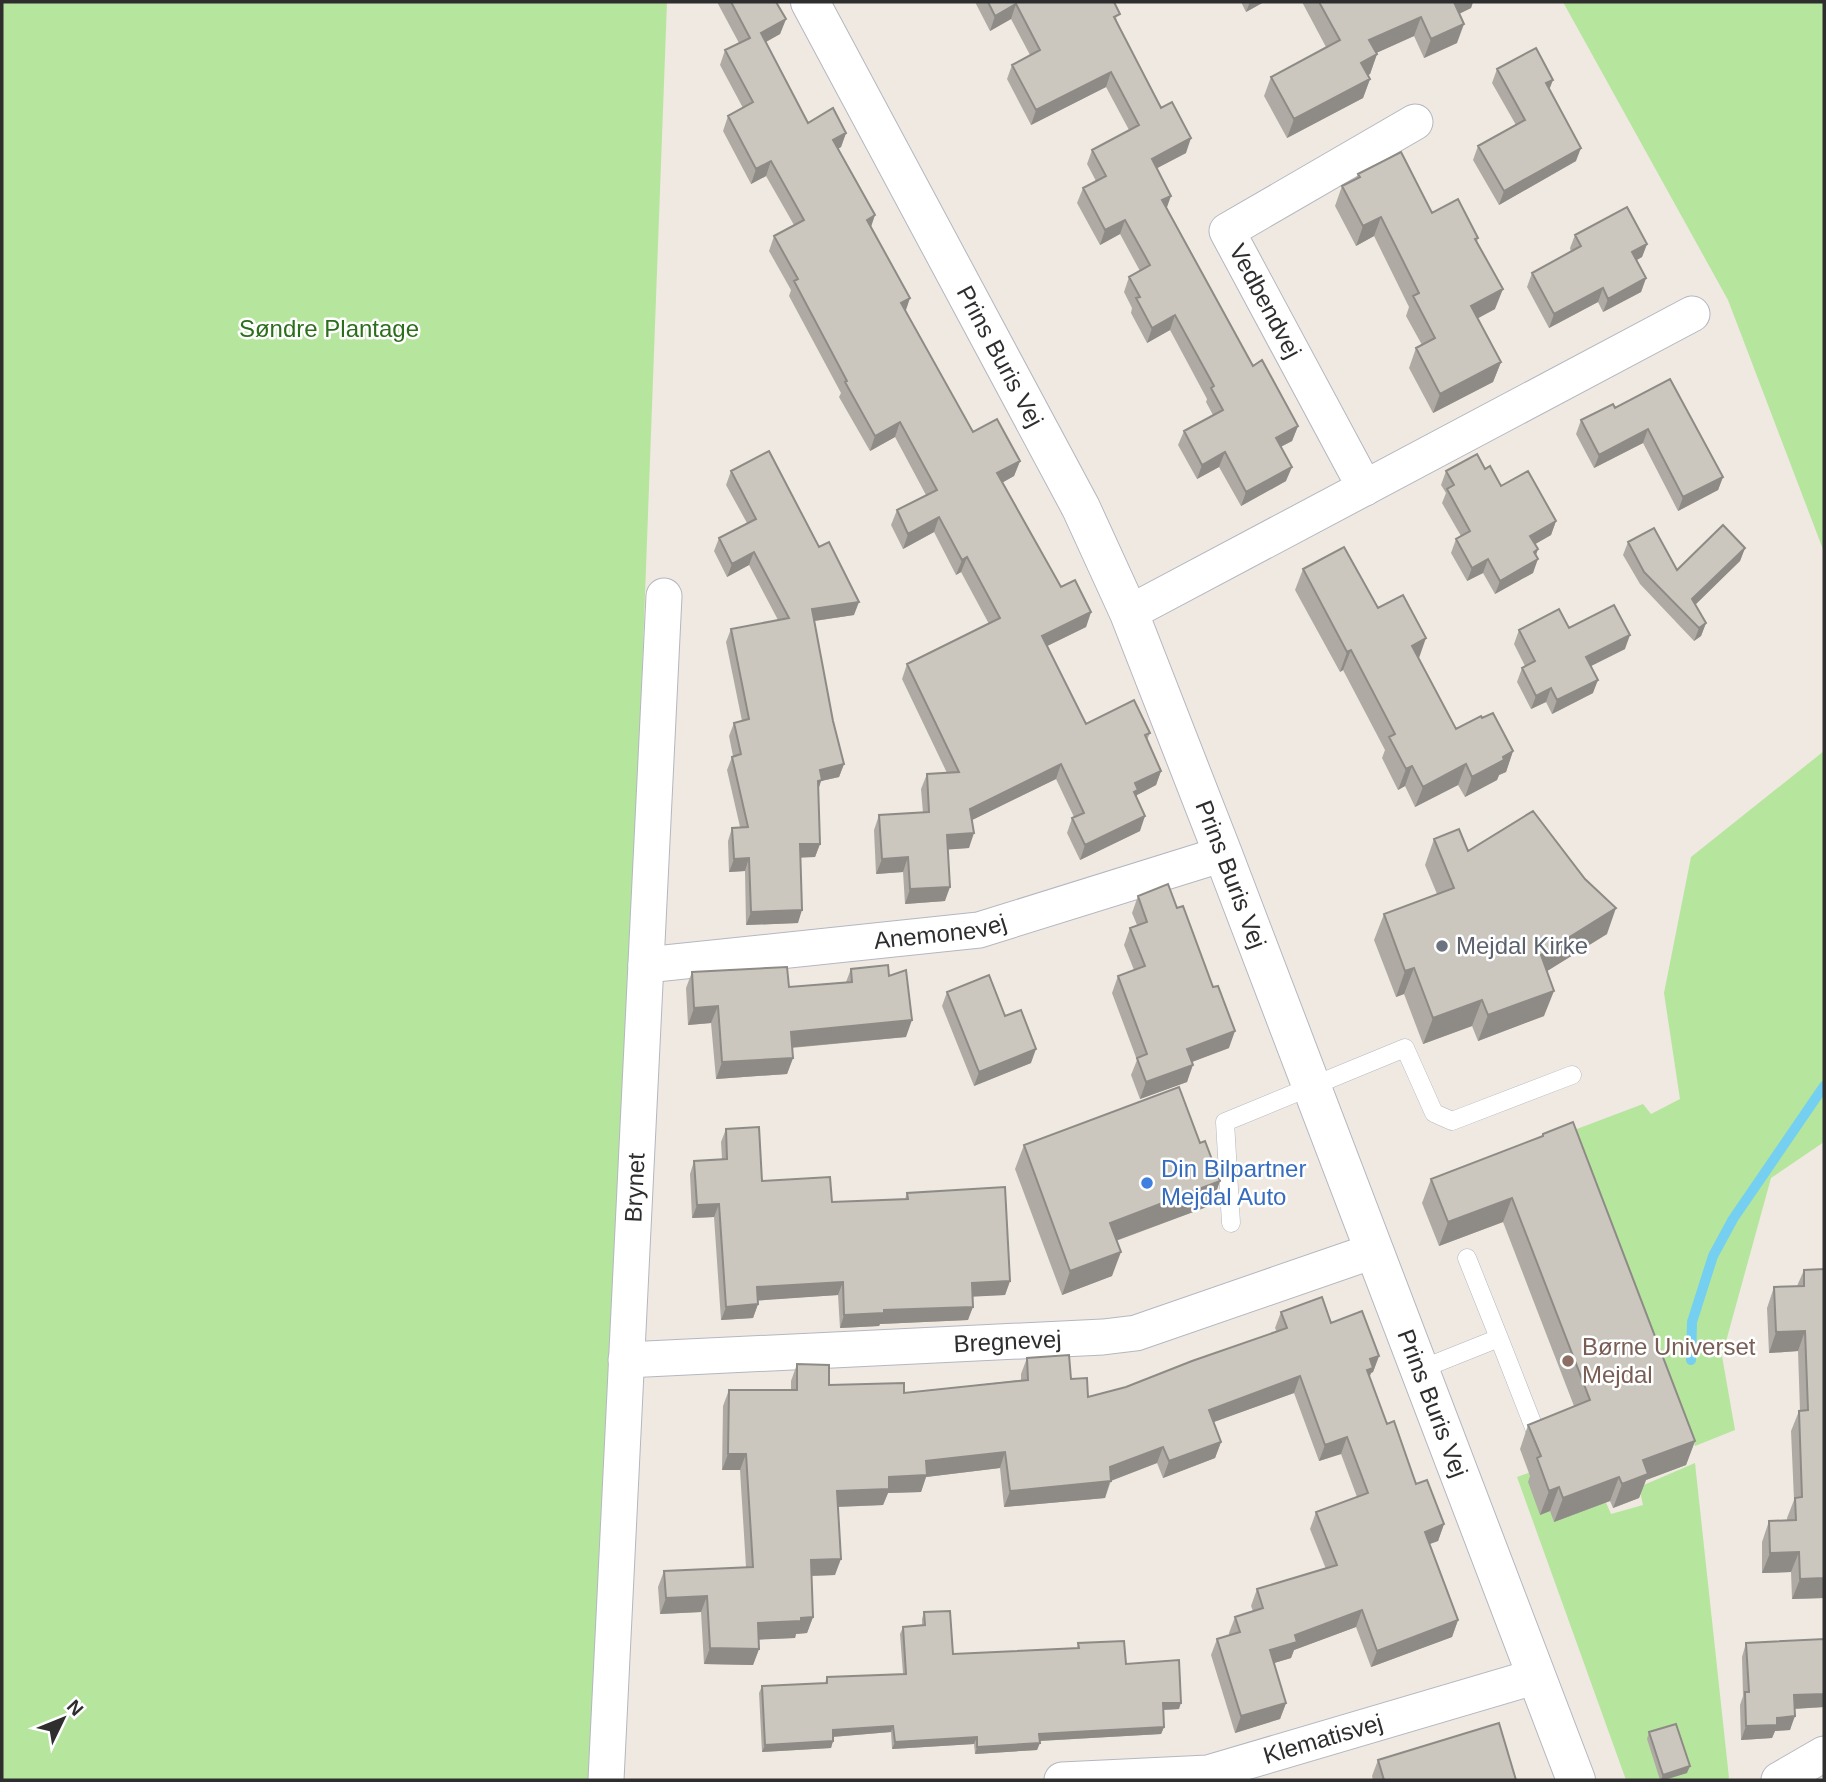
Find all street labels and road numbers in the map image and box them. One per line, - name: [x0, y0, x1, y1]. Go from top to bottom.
- street label: Vedbendvej: [1224, 239, 1307, 362]
- street label: Prins Buris Vej: [951, 281, 1049, 431]
- street label: Prins Buris Vej: [1190, 797, 1272, 952]
- street label: Anemonevej: [873, 908, 1010, 954]
- street label: Brynet: [619, 1152, 650, 1223]
- street label: Bregnevej: [953, 1325, 1062, 1357]
- street label: Prins Buris Vej: [1392, 1325, 1473, 1481]
- street label: Klematisvej: [1260, 1708, 1386, 1769]

